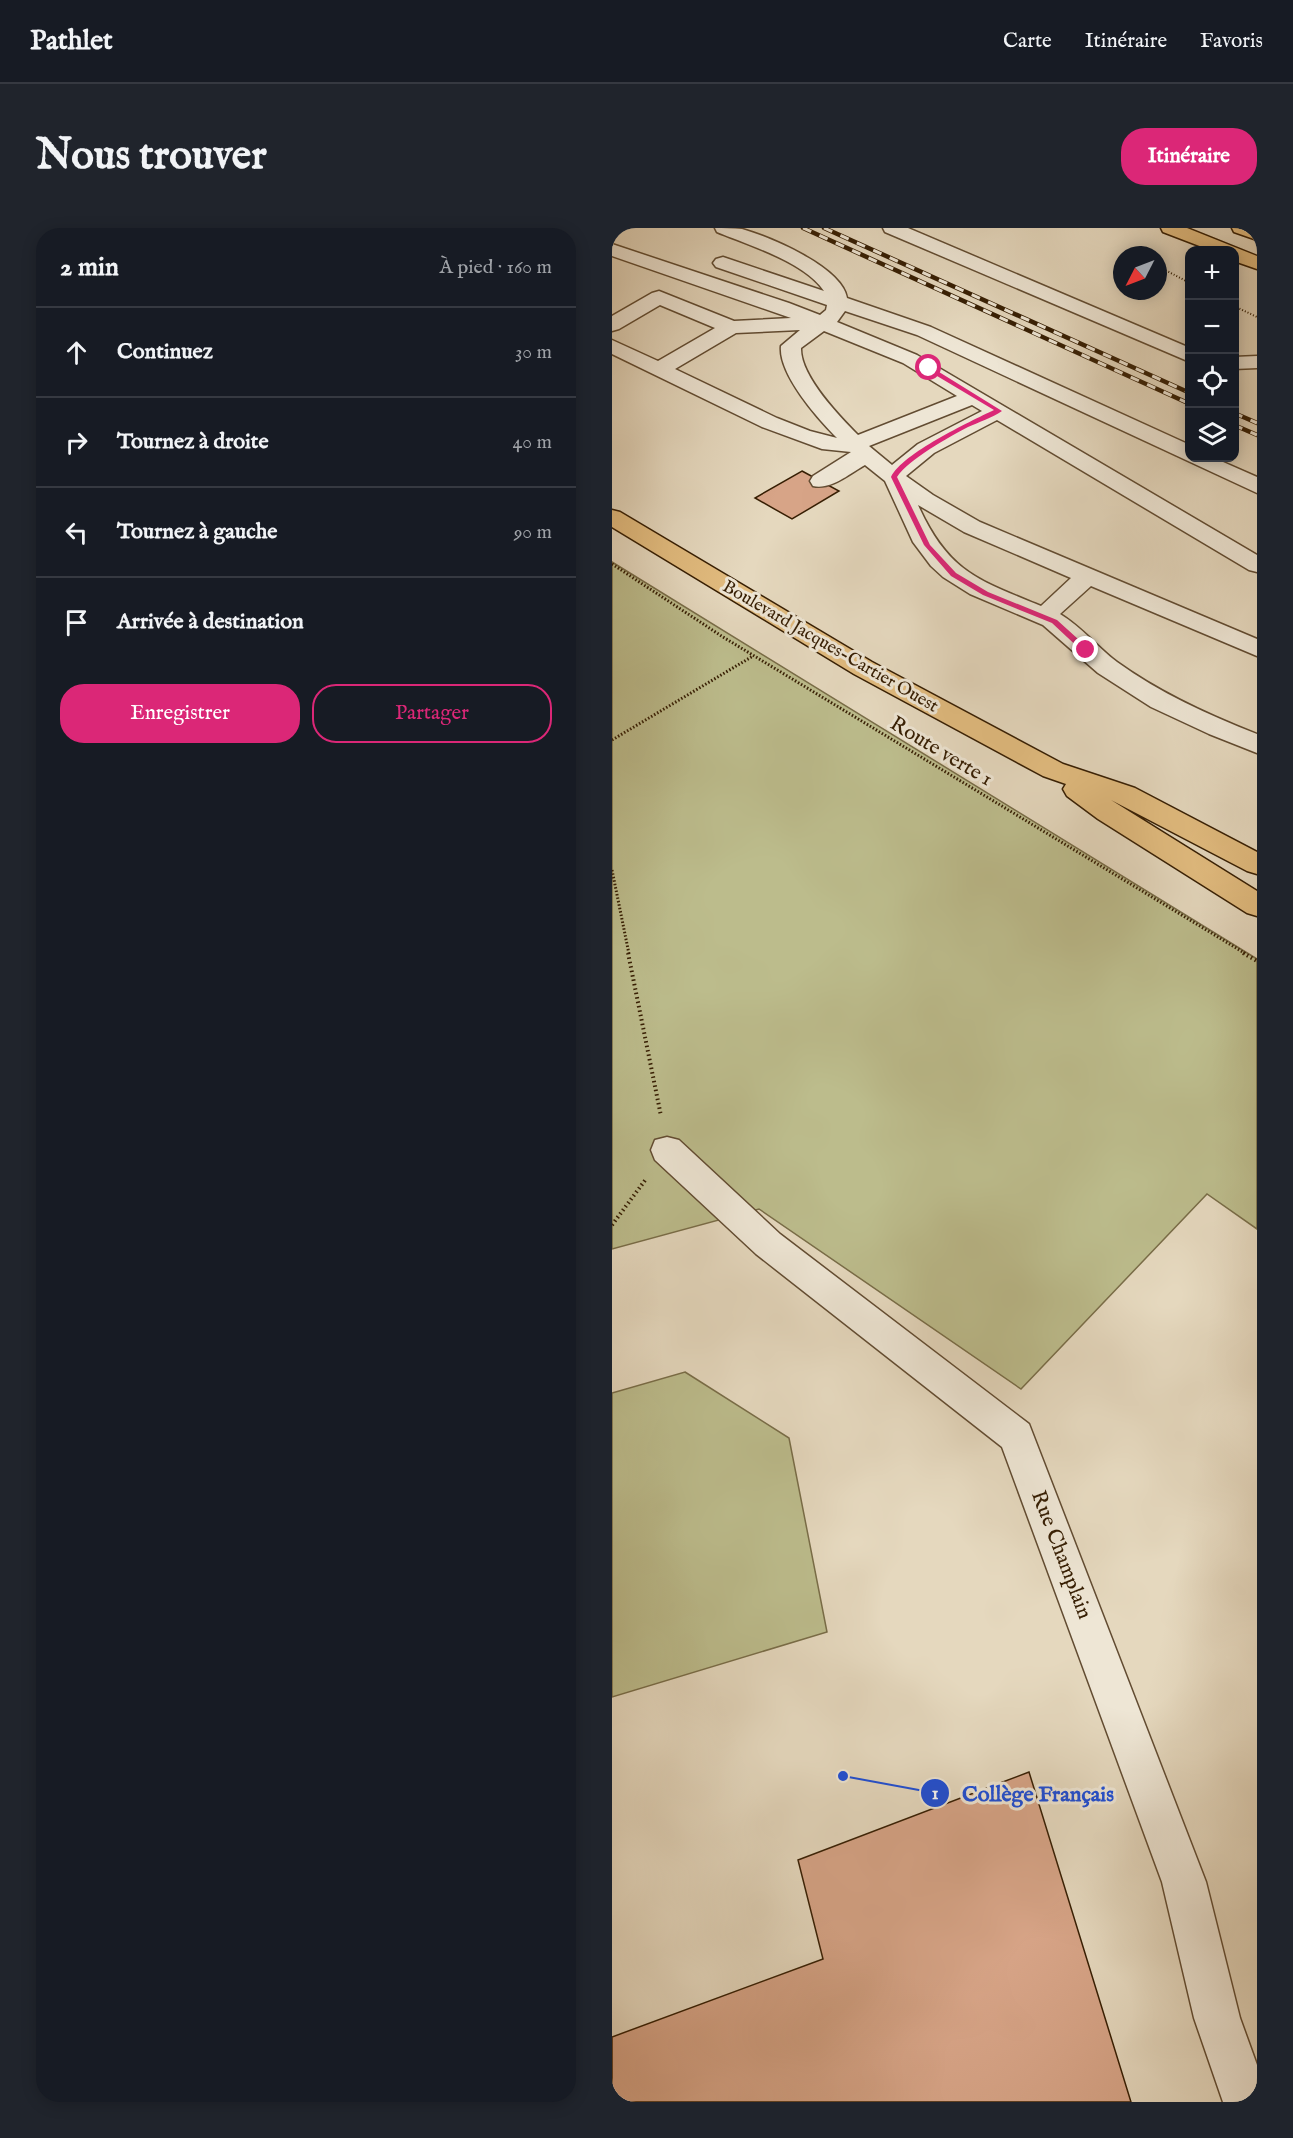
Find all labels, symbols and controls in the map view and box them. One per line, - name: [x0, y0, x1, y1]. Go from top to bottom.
- text: Pathlet: [30, 24, 113, 59]
- text: Carte: [1003, 28, 1052, 55]
- text: Itinéraire: [1085, 28, 1167, 55]
- text: Favoris: [1200, 28, 1263, 55]
- button: Itinéraire: [1121, 128, 1257, 185]
- text: Nous trouver: [36, 130, 267, 183]
- north arrow: [1113, 246, 1167, 300]
- map controls: [1185, 246, 1239, 462]
- button: +: [1185, 246, 1239, 300]
- text: 2 min: [60, 251, 119, 284]
- text: À pied · 160 m: [440, 255, 552, 280]
- button: −: [1185, 300, 1239, 354]
- icon: ahead: [60, 336, 93, 369]
- text: Continuez: [117, 338, 213, 366]
- text: 30 m: [515, 340, 552, 365]
- route start: [915, 354, 941, 380]
- button: locate: [1185, 354, 1239, 408]
- button: layers: [1185, 408, 1239, 462]
- icon: right: [60, 426, 93, 459]
- text: Tournez à droite: [117, 428, 268, 456]
- text: 40 m: [513, 430, 552, 455]
- icon: left: [60, 516, 93, 549]
- text: Tournez à gauche: [117, 518, 277, 546]
- text: 90 m: [514, 520, 552, 545]
- street label: Boulevard Jacques-Cartier Ouest: [718, 576, 942, 718]
- icon: arrive: [60, 606, 93, 639]
- text: Arrivée à destination: [117, 608, 304, 636]
- route end: [1072, 636, 1098, 662]
- button: Enregistrer: [60, 684, 300, 743]
- button: Partager: [312, 684, 552, 743]
- street label: Route verte 1: [885, 711, 997, 793]
- street label: Rue Champlain: [1024, 1487, 1098, 1623]
- callout: Collège Français: [920, 1773, 1126, 1813]
- text: Collège Français: [962, 1781, 1114, 1809]
- text: 1: [932, 1783, 939, 1806]

